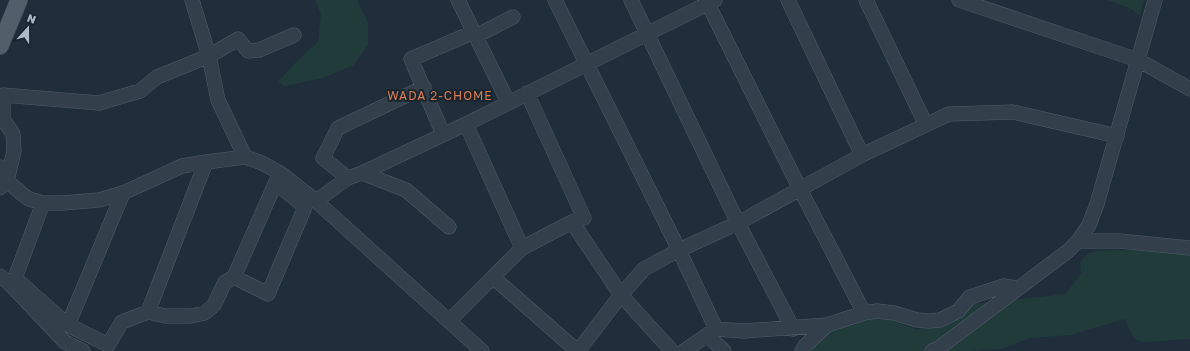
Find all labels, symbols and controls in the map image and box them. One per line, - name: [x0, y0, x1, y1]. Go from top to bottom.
- north arrow: [8, 8, 48, 48]
- text: N: [26, 11, 38, 26]
- district label: WADA 2-CHOME: [387, 88, 493, 103]

